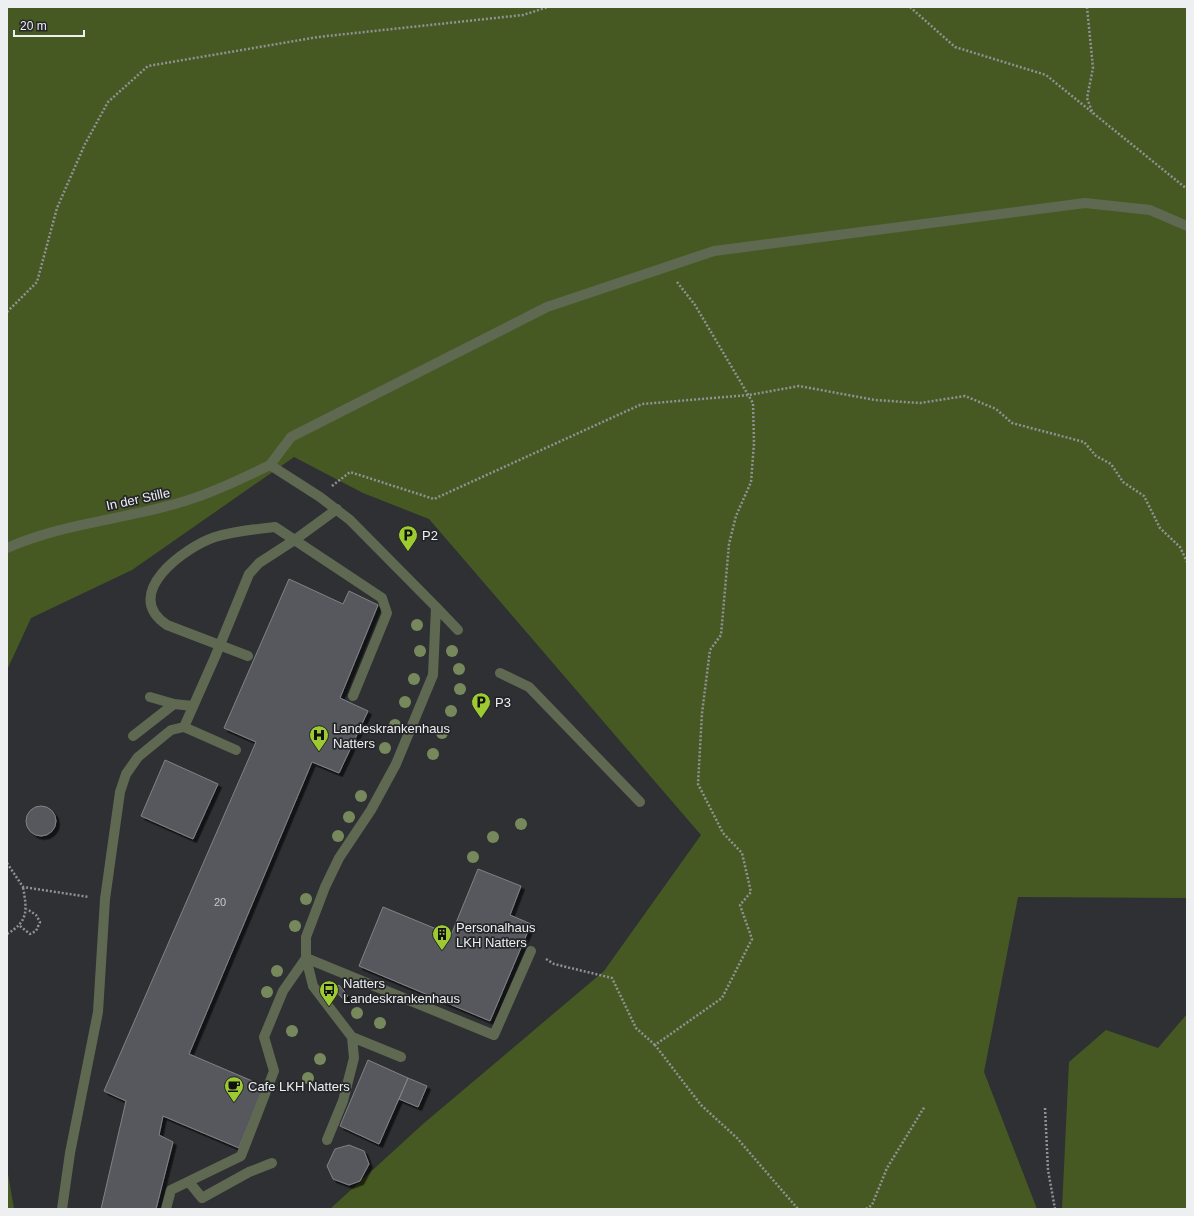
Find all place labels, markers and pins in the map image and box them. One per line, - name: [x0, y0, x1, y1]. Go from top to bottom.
- parking icon: P2: [397, 524, 419, 552]
- place label: P2: [422, 528, 438, 543]
- parking icon: P3: [470, 691, 492, 719]
- place label: P3: [495, 695, 511, 710]
- place label: Landeskrankenhaus Natters: [333, 721, 451, 751]
- hospital icon: Landeskrankenhaus Natters: [308, 724, 330, 752]
- place label: Personalhaus LKH Natters: [456, 920, 536, 950]
- building icon: Personalhaus LKH Natters: [431, 923, 453, 951]
- place label: Natters Landeskrankenhaus: [343, 976, 461, 1006]
- bus stop icon: Natters Landeskrankenhaus: [318, 979, 340, 1007]
- cafe icon: Cafe LKH Natters: [223, 1075, 245, 1103]
- place label: Cafe LKH Natters: [248, 1079, 350, 1094]

